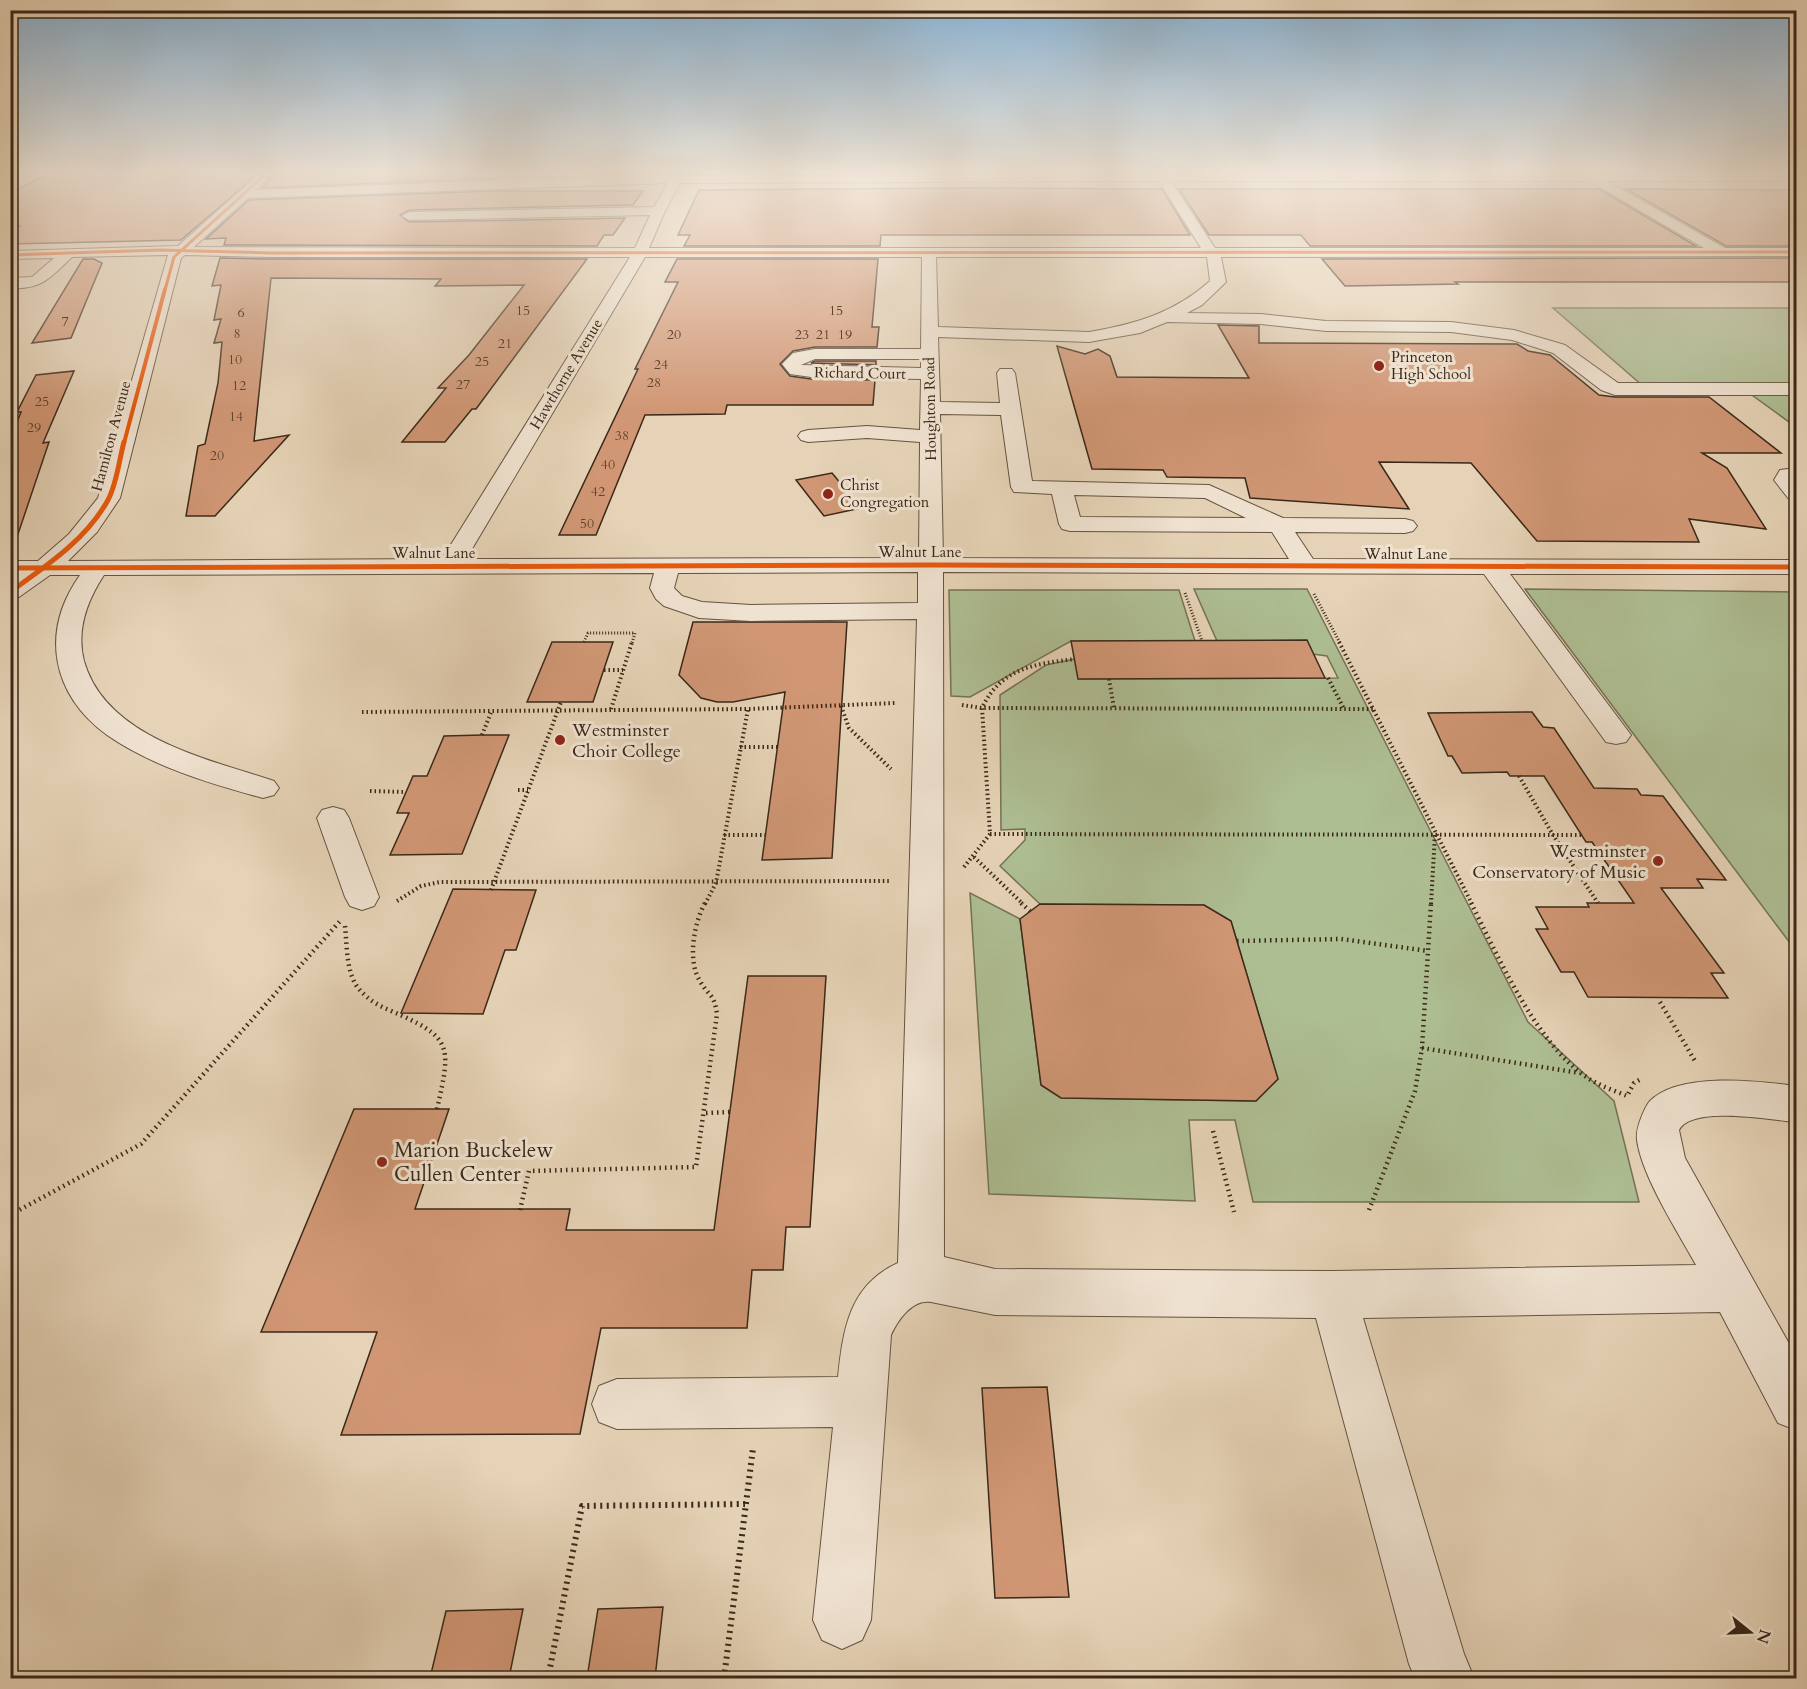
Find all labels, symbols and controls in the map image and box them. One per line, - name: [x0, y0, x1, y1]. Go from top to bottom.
- house number: 15: [516, 301, 530, 320]
- house number: 15: [829, 301, 843, 320]
- house number: 6: [237, 303, 245, 322]
- house number: 7: [61, 312, 69, 331]
- street label: Hawthorne Avenue: [525, 315, 607, 433]
- house number: 8: [233, 324, 241, 343]
- house number: 20: [667, 325, 681, 344]
- house number: 23: [795, 325, 809, 344]
- house number: 21: [816, 325, 830, 344]
- house number: 19: [838, 325, 852, 344]
- house number: 21: [498, 334, 512, 353]
- place label: Princeton High School: [1391, 347, 1471, 384]
- house number: 10: [228, 350, 242, 369]
- house number: 25: [475, 352, 489, 371]
- house number: 24: [654, 355, 668, 374]
- street label: Houghton Road: [919, 357, 941, 461]
- marker: Princeton High School: [1372, 359, 1386, 373]
- street label: Richard Court: [814, 362, 906, 384]
- house number: 28: [647, 373, 661, 392]
- house number: 27: [456, 375, 470, 394]
- house number: 12: [232, 376, 246, 395]
- street label: Hamilton Avenue: [87, 378, 135, 494]
- house number: 25: [35, 392, 49, 411]
- house number: 14: [229, 407, 243, 426]
- house number: 29: [27, 418, 41, 437]
- house number: 38: [615, 426, 629, 445]
- house number: 20: [210, 446, 224, 465]
- house number: 40: [601, 455, 615, 474]
- place label: Christ Congregation: [840, 475, 930, 512]
- house number: 42: [591, 482, 605, 501]
- marker: Christ Congregation: [821, 487, 835, 501]
- house number: 50: [580, 514, 594, 533]
- street label: Walnut Lane: [877, 542, 962, 562]
- street label: Walnut Lane: [391, 543, 476, 563]
- street label: Walnut Lane: [1363, 544, 1448, 564]
- place label: Westminster Choir College: [571, 718, 681, 764]
- marker: Westminster Choir College: [553, 733, 567, 747]
- place label: Westminster Conservatory of Music: [1472, 839, 1646, 885]
- marker: Westminster Conservatory of Music: [1651, 854, 1665, 868]
- place label: Marion Buckelew Cullen Center: [394, 1136, 553, 1189]
- marker: Marion Buckelew Cullen Center: [375, 1155, 389, 1169]
- north arrow: [1720, 1602, 1780, 1662]
- text: N: [1751, 1626, 1776, 1646]

